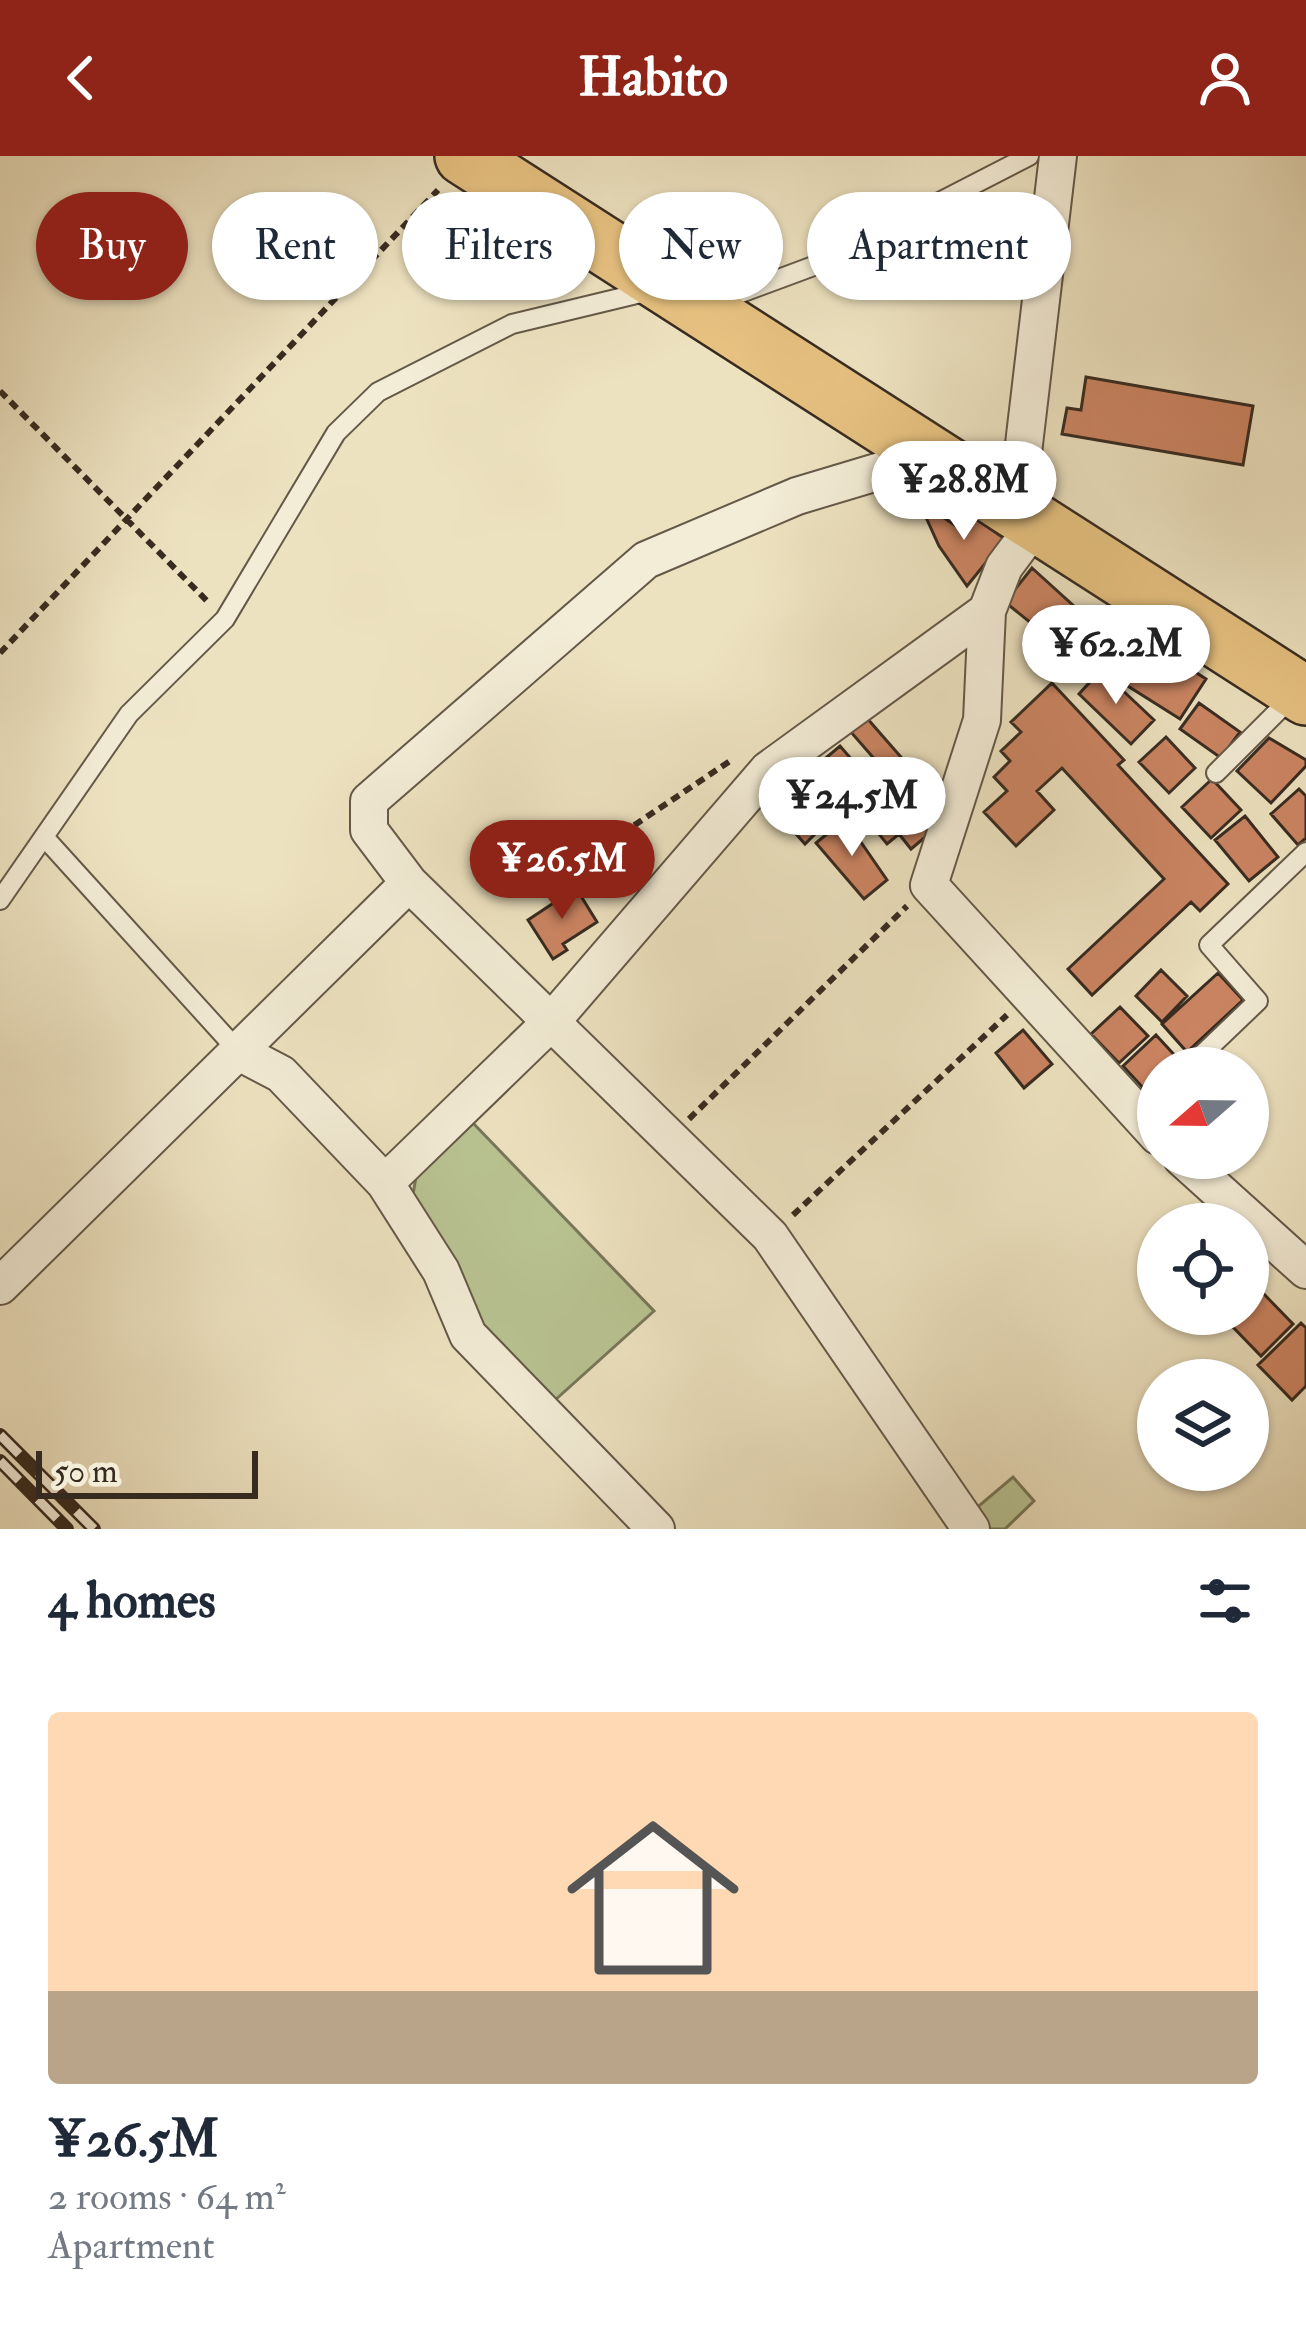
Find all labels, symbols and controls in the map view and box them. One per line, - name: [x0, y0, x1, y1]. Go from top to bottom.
- text: Habito: [578, 44, 728, 112]
- icon: back: [48, 45, 114, 111]
- icon: person: [1192, 45, 1258, 111]
- chip: Buy: [36, 192, 188, 300]
- chip: Rent: [212, 192, 378, 300]
- chip: Filters: [402, 192, 595, 300]
- chip: New: [619, 192, 783, 300]
- chip: Apartment: [807, 192, 1071, 300]
- pin: ¥28.8M: [866, 441, 1062, 543]
- text: ¥28.8M: [899, 455, 1030, 504]
- pin: ¥62.2M: [1018, 605, 1214, 707]
- text: ¥62.2M: [1049, 619, 1183, 668]
- pin: ¥24.5M: [754, 757, 950, 859]
- text: ¥24.5M: [786, 771, 918, 820]
- pin: ¥26.5M: [464, 820, 660, 922]
- text: ¥26.5M: [497, 834, 627, 883]
- north arrow: [1137, 1047, 1269, 1179]
- map controls: [1137, 1047, 1269, 1491]
- button: locate: [1137, 1203, 1269, 1335]
- button: layers: [1137, 1359, 1269, 1491]
- scale bar: [36, 1445, 258, 1498]
- text: 50 m: [54, 1451, 118, 1492]
- icon: filters: [1192, 1568, 1258, 1634]
- text: 4 homes: [48, 1569, 216, 1633]
- icon: home: [545, 1790, 761, 2006]
- text: ¥26.5M: [48, 2108, 219, 2172]
- text: 2 rooms · 64 m²: [48, 2172, 286, 2221]
- text: Apartment: [48, 2221, 215, 2270]

